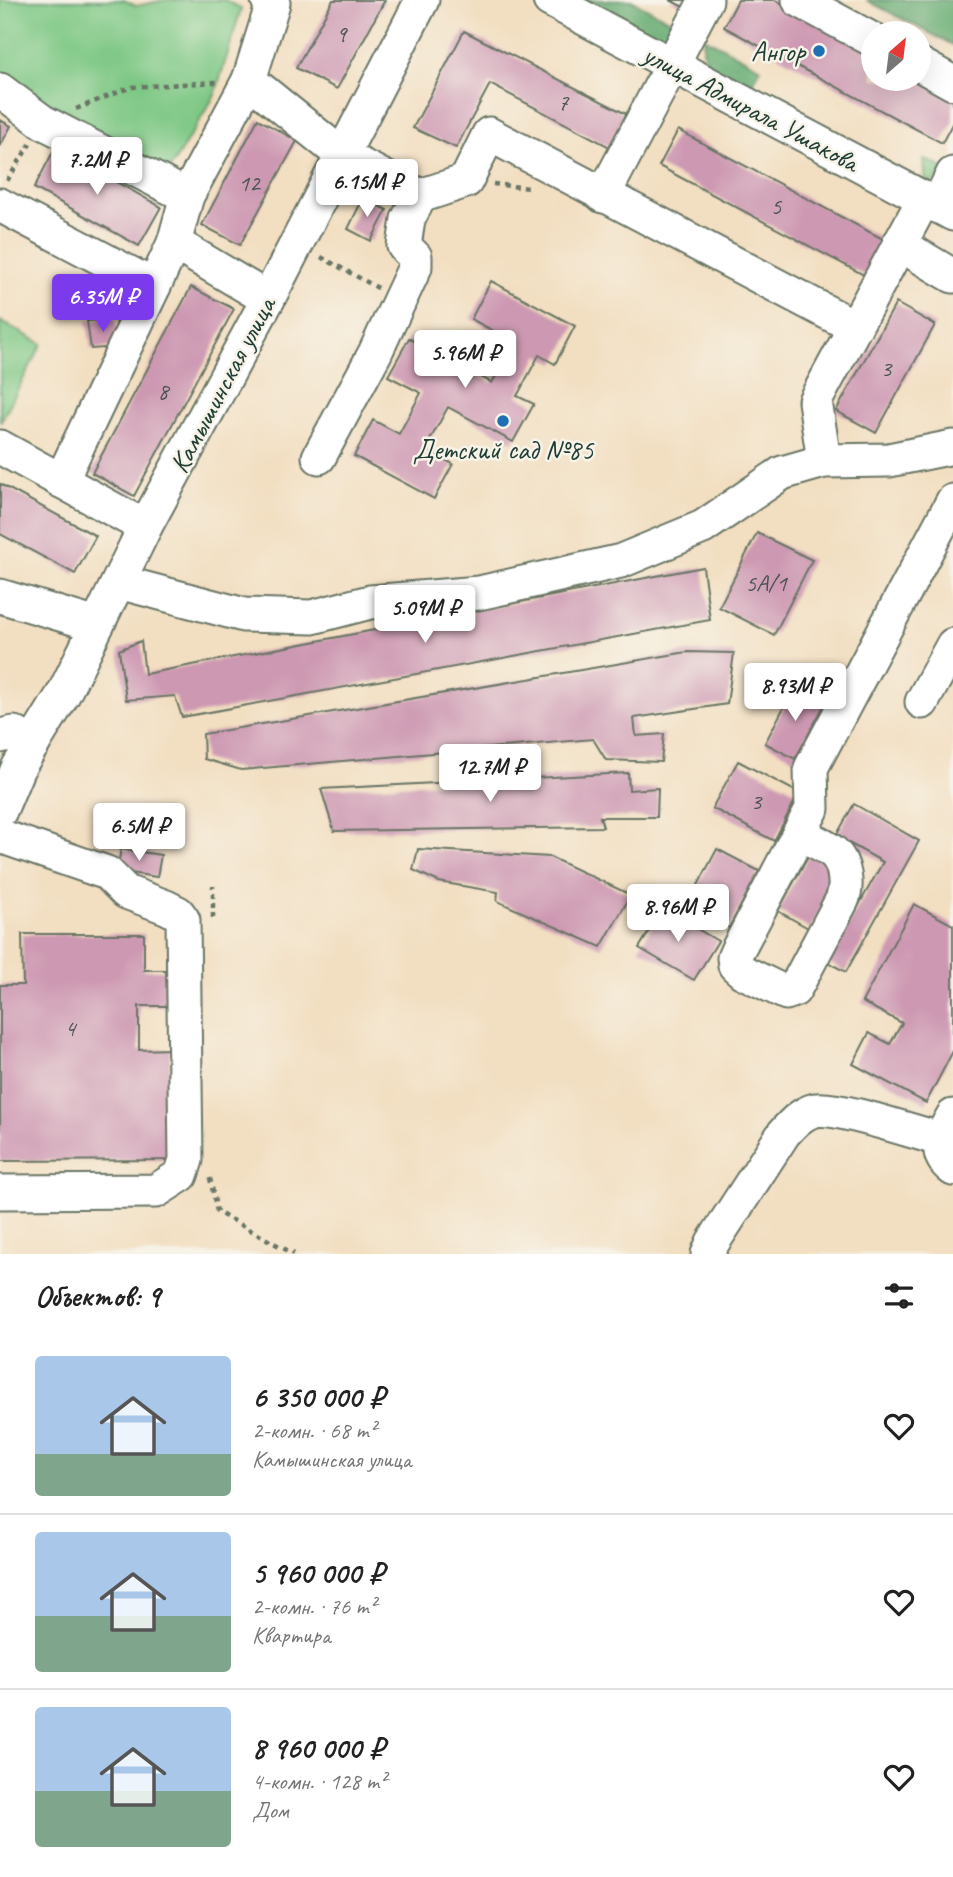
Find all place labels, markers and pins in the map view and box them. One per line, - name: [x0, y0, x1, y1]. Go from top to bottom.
- place label: Ангор: [751, 34, 807, 69]
- marker: Ангор: [811, 43, 827, 59]
- pin: 7.2M ₽: [40, 138, 154, 197]
- pin: 6.15M ₽: [302, 160, 432, 219]
- pin: 6.35M ₽: [38, 274, 168, 334]
- pin: 5.96M ₽: [400, 330, 530, 390]
- marker: Детский сад №85: [495, 413, 511, 429]
- place label: Детский сад №85: [413, 432, 595, 467]
- pin: 5.09M ₽: [360, 586, 490, 645]
- pin: 8.93M ₽: [730, 664, 860, 723]
- pin: 12.7M ₽: [425, 744, 555, 804]
- pin: 6.5M ₽: [82, 804, 196, 863]
- pin: 8.96M ₽: [613, 884, 743, 944]

